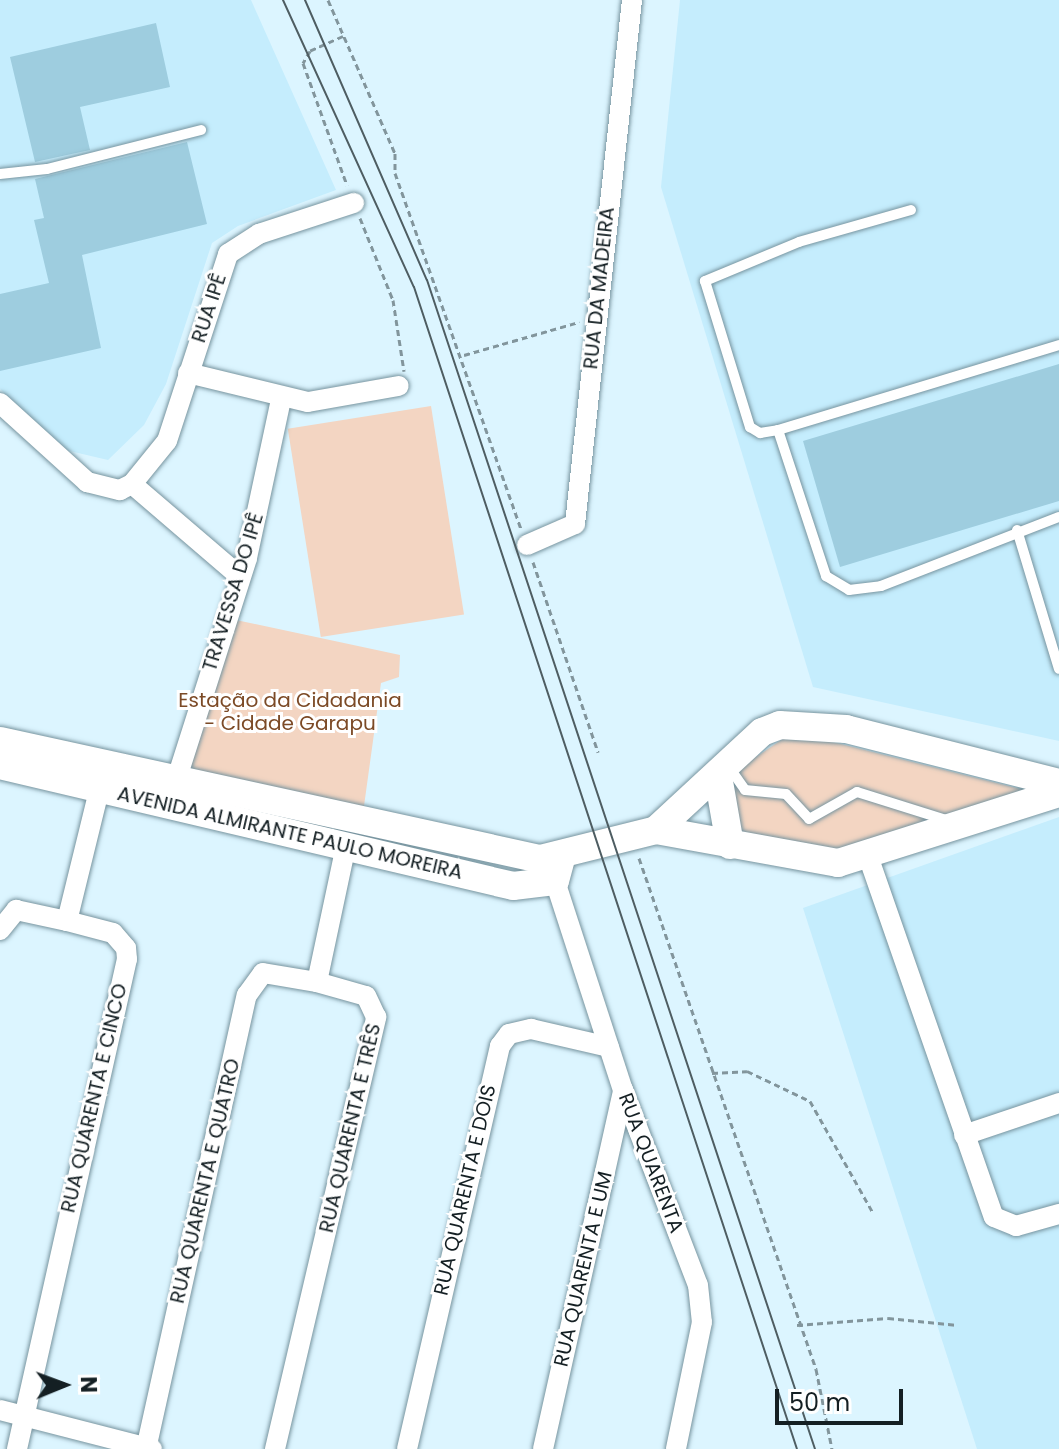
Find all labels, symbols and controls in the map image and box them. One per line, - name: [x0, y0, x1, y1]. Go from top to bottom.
- street label: RUA DA MADEIRA: [579, 206, 619, 370]
- street label: RUA IPÊ: [187, 270, 231, 346]
- street label: TRAVESSA DO IPÊ: [197, 510, 269, 674]
- park label: Estação da Cidadania - Cidade Garapu: [178, 688, 402, 735]
- street label: AVENIDA ALMIRANTE PAULO MOREIRA: [115, 782, 465, 884]
- street label: RUA QUARENTA E CINCO: [56, 981, 132, 1215]
- street label: RUA QUARENTA E TRÊS: [314, 1021, 386, 1235]
- street label: RUA QUARENTA E QUATRO: [165, 1056, 245, 1306]
- street label: RUA QUARENTA E DOIS: [429, 1082, 501, 1298]
- street label: RUA QUARENTA: [613, 1090, 689, 1236]
- street label: RUA QUARENTA E UM: [549, 1169, 617, 1369]
- north arrow: [24, 1345, 104, 1425]
- scale bar: [779, 1373, 907, 1423]
- text: N: [73, 1376, 104, 1393]
- text: 50 m: [789, 1386, 850, 1419]

